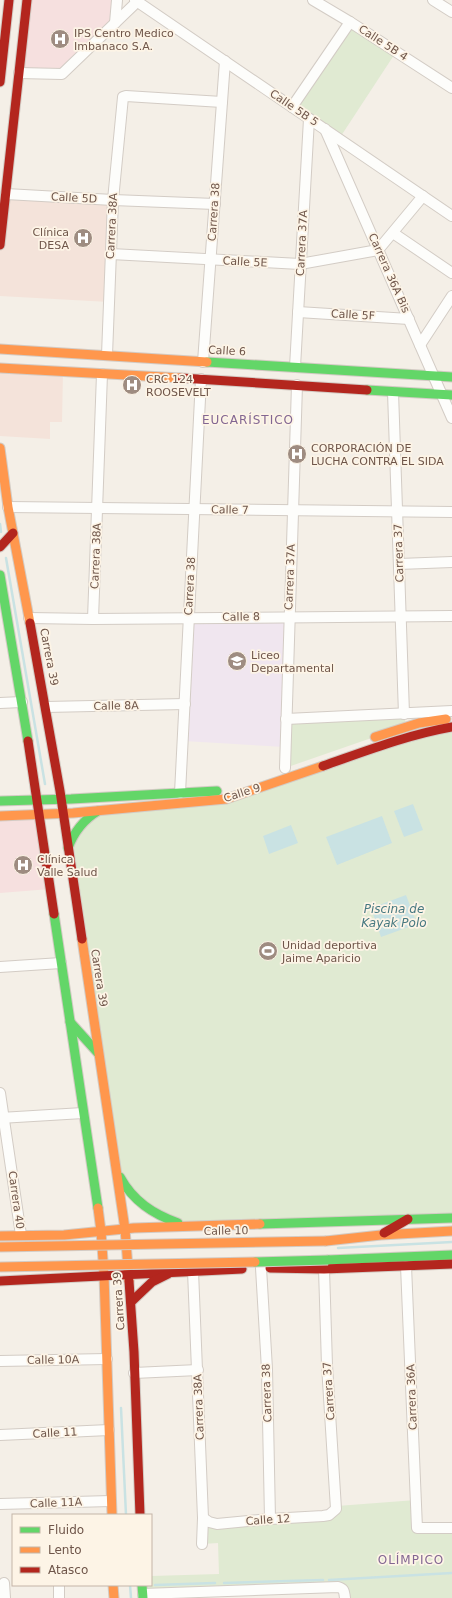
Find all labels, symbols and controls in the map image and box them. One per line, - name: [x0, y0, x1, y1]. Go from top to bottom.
- street label: Calle 5B 4: [356, 22, 410, 64]
- place label: IPS Centro Medico Imbanaco S.A.: [74, 27, 174, 53]
- hospital icon: IPS Centro Medico Imbanaco S.A.: [49, 28, 71, 50]
- street label: Calle 5B 5: [267, 87, 321, 129]
- street label: Carrera 38: [205, 182, 223, 242]
- street label: Calle 5D: [51, 190, 97, 206]
- street label: Carrera 38A: [104, 192, 120, 259]
- street label: Carrera 37A: [294, 209, 310, 276]
- place label: Clínica DESA: [32, 226, 69, 252]
- hospital icon: Clínica DESA: [72, 227, 94, 249]
- street label: Carrera 36A Bis: [366, 231, 413, 315]
- street label: Calle 5E: [222, 254, 268, 270]
- street label: Calle 5F: [331, 307, 375, 323]
- street label: Calle 6: [208, 344, 246, 358]
- place label: CRC 124 ROOSEVELT: [146, 373, 211, 399]
- hospital icon: CRC 124 ROOSEVELT: [121, 374, 143, 396]
- district label: EUCARÍSTICO: [202, 412, 294, 427]
- place label: CORPORACIÓN DE LUCHA CONTRA EL SIDA: [311, 442, 444, 468]
- hospital icon: CORPORACIÓN DE LUCHA CONTRA EL SIDA: [286, 443, 308, 465]
- street label: Calle 7: [211, 503, 249, 517]
- street label: Carrera 38A: [88, 522, 104, 589]
- street label: Carrera 37: [391, 524, 407, 582]
- street label: Carrera 37A: [282, 543, 298, 610]
- street label: Carrera 38: [182, 556, 198, 616]
- street label: Calle 8: [222, 610, 260, 624]
- street label: Carrera 39: [37, 627, 61, 687]
- place label: Liceo Departamental: [251, 649, 334, 675]
- school or university icon: Liceo Departamental: [226, 650, 248, 672]
- street label: Calle 8A: [93, 699, 139, 713]
- street label: Calle 9: [222, 781, 262, 805]
- place label: Clínica Valle Salud: [37, 853, 98, 879]
- hospital icon: Clínica Valle Salud: [12, 854, 34, 876]
- water label: Piscina de Kayak Polo: [361, 902, 427, 930]
- place label: Unidad deportiva Jaime Aparicio: [281, 939, 377, 965]
- sports icon: Unidad deportiva Jaime Aparicio: [257, 940, 279, 962]
- street label: Carrera 39: [88, 948, 110, 1008]
- street label: Carrera 40: [5, 1170, 27, 1230]
- street label: Calle 10: [203, 1224, 249, 1238]
- street label: Carrera 39: [110, 1271, 128, 1331]
- street label: Calle 10A: [27, 1353, 80, 1367]
- street label: Carrera 37: [320, 1361, 338, 1421]
- street label: Carrera 36A: [404, 1363, 420, 1430]
- street label: Carrera 38: [259, 1364, 275, 1422]
- street label: Carrera 38A: [191, 1373, 207, 1440]
- street label: Calle 11: [32, 1425, 78, 1441]
- street label: Calle 11A: [30, 1496, 83, 1510]
- street label: Calle 12: [245, 1512, 291, 1528]
- legend: [12, 1514, 152, 1586]
- text: Fluido: [48, 1523, 84, 1537]
- text: Lento: [48, 1543, 82, 1557]
- district label: OLÍMPICO: [378, 1552, 444, 1567]
- text: Atasco: [48, 1563, 88, 1577]

